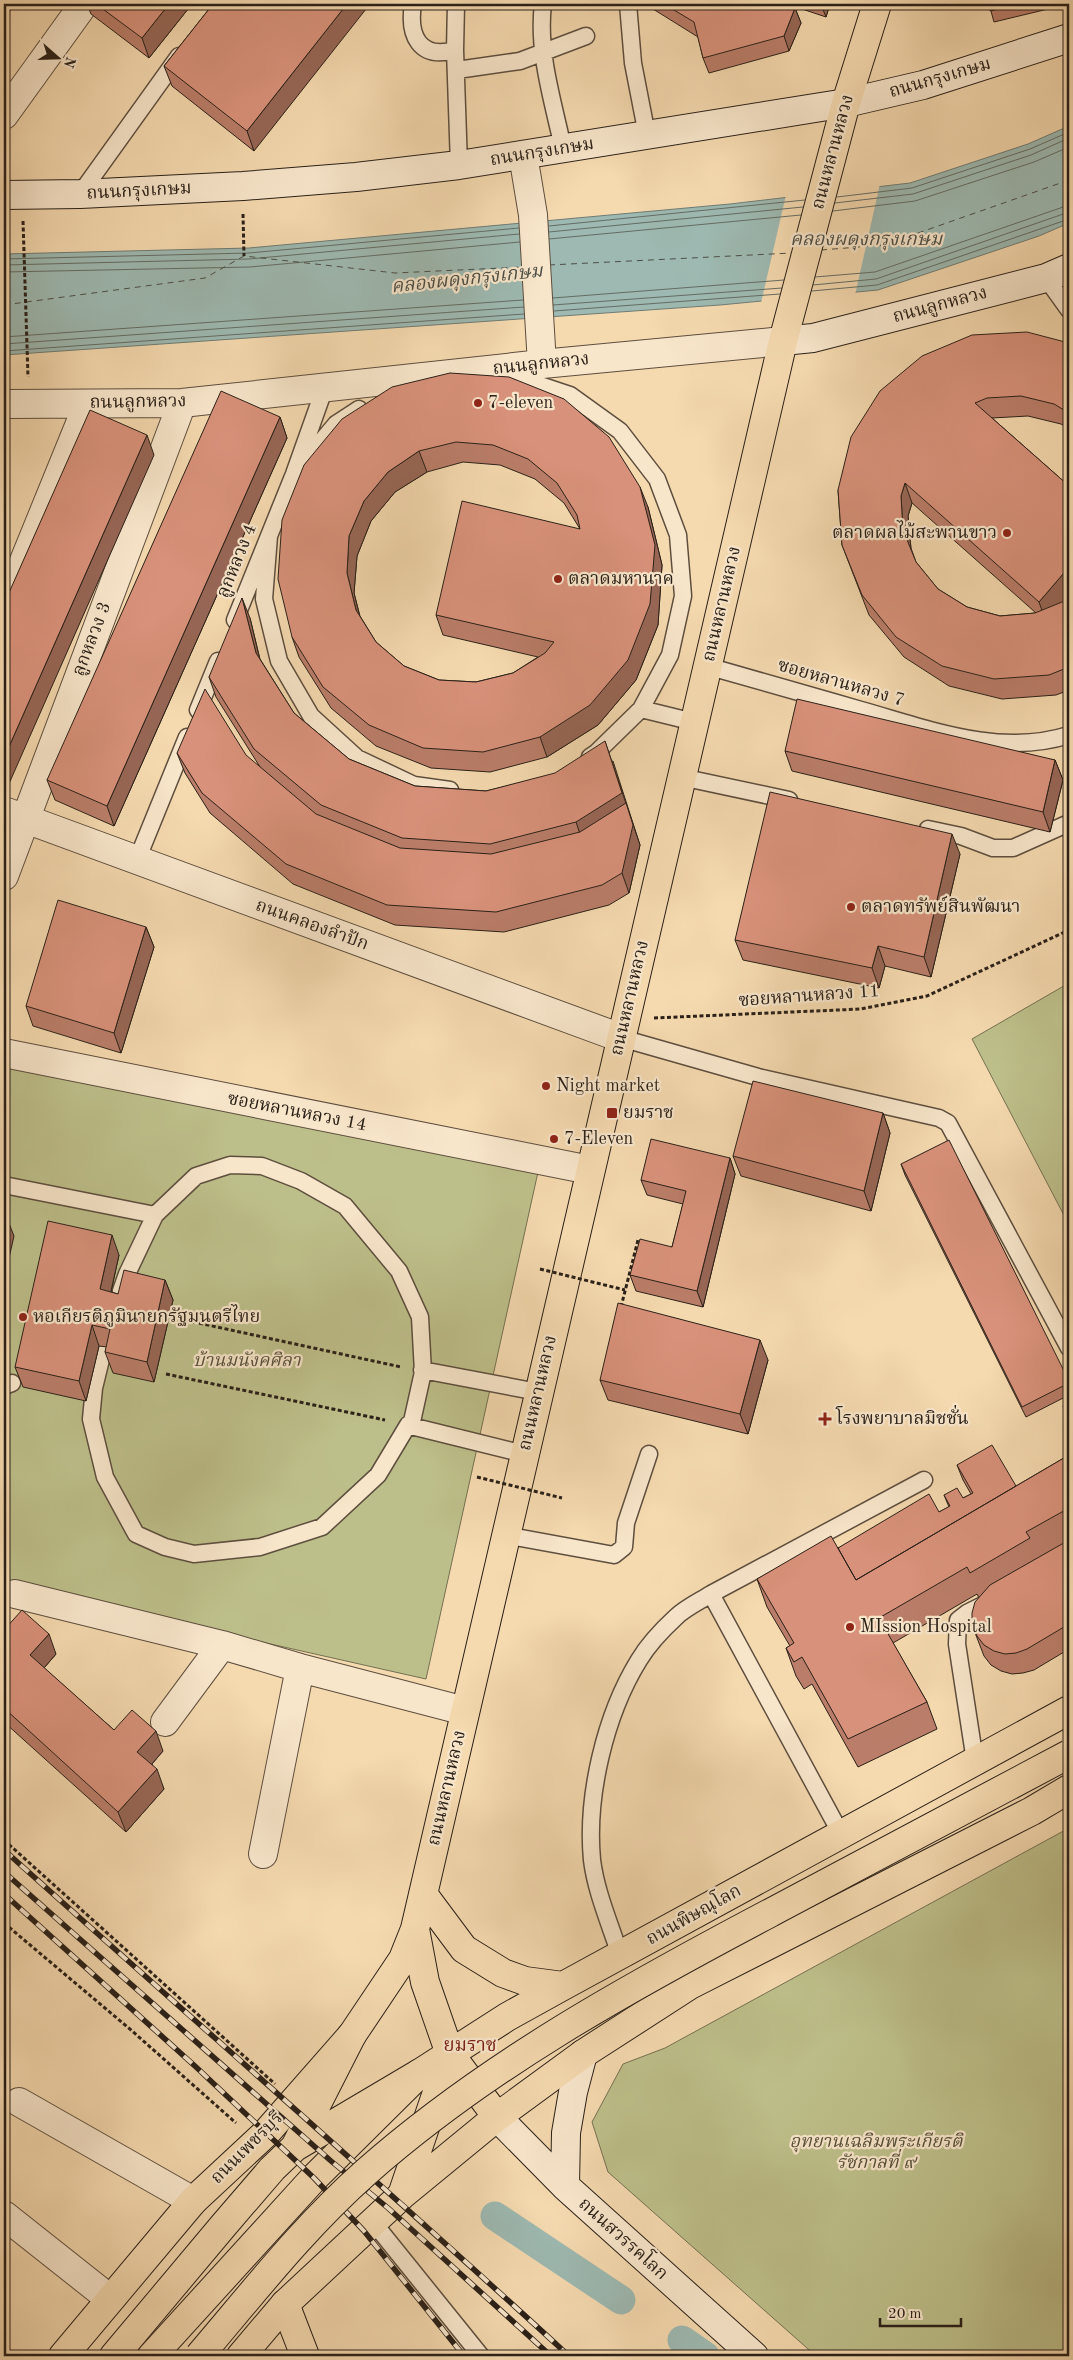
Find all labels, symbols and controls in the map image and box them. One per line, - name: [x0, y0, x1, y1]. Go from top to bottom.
- north arrow: [32, 32, 82, 82]
- text: N: [61, 55, 78, 70]
- street label: ถนนกรุงเกษม: [887, 55, 993, 103]
- street label: ถนนหลานหลวง: [809, 93, 857, 211]
- street label: ถนนกรุงเกษม: [489, 135, 596, 171]
- street label: ถนนกรุงเกษม: [86, 179, 192, 205]
- water label: คลองผดุงกรุงเกษม: [790, 231, 944, 251]
- water label: คลองผดุงกรุงเกษม: [390, 262, 545, 298]
- street label: ถนนลูกหลวง: [891, 284, 989, 327]
- street label: ถนนลูกหลวง: [492, 350, 590, 379]
- street label: ถนนลูกหลวง: [89, 392, 187, 413]
- place label: 7-eleven: [488, 394, 553, 412]
- marker: 7-eleven: [472, 397, 484, 409]
- place label: ตลาดผลไม้สะพานขาว: [832, 520, 997, 542]
- street label: ลูกหลวง 4: [214, 522, 261, 601]
- marker: ตลาดผลไม้สะพานขาว: [1001, 527, 1013, 539]
- street label: ถนนหลานหลวง: [700, 544, 744, 664]
- place label: ตลาดมหานาค: [568, 570, 674, 588]
- marker: ตลาดมหานาค: [552, 573, 564, 585]
- street label: ลูกหลวง 3: [70, 600, 115, 679]
- street label: ซอยหลานหลวง 7: [776, 656, 906, 710]
- street label: ถนนคลองลำปัก: [253, 895, 371, 954]
- place label: ตลาดทรัพย์สินพัฒนา: [861, 895, 1020, 916]
- marker: ตลาดทรัพย์สินพัฒนา: [845, 901, 857, 913]
- street label: ถนนหลานหลวง: [608, 938, 652, 1058]
- street label: ซอยหลานหลวง 11: [738, 982, 880, 1010]
- place label: Night market: [556, 1077, 660, 1095]
- marker: Night market: [540, 1080, 552, 1092]
- street label: ซอยหลานหลวง 14: [226, 1090, 368, 1134]
- place label: ยมราช: [623, 1104, 674, 1122]
- marker: ยมราช: [605, 1106, 619, 1120]
- place label: 7-Eleven: [564, 1130, 634, 1148]
- marker: 7-Eleven: [548, 1133, 560, 1145]
- place label: หอเกียรติภูมินายกรัฐมนตรีไทย: [33, 1304, 260, 1327]
- marker: หอเกียรติภูมินายกรัฐมนตรีไทย: [17, 1311, 29, 1323]
- street label: ถนนหลานหลวง: [516, 1333, 560, 1453]
- park label: บ้านมนังคศิลา: [193, 1350, 302, 1370]
- place label: โรงพยาบาลมิชชั่น: [835, 1404, 969, 1428]
- marker: โรงพยาบาลมิชชั่น: [818, 1412, 832, 1426]
- place label: MIssion Hospital: [860, 1618, 992, 1636]
- marker: MIssion Hospital: [844, 1621, 856, 1633]
- street label: ถนนหลานหลวง: [425, 1728, 469, 1848]
- street label: ถนนพิษณุโลก: [641, 1877, 745, 1950]
- district label: ยมราช: [443, 2037, 497, 2056]
- street label: ถนนเพชรบุรี: [207, 2108, 288, 2189]
- park label: อุทยานเฉลิมพระเกียรติ รัชกาลที่ ๙: [789, 2132, 964, 2172]
- street label: ถนนสวรรคโลก: [575, 2191, 674, 2283]
- scale bar: [880, 2295, 962, 2327]
- text: 20 m: [888, 2307, 922, 2322]

